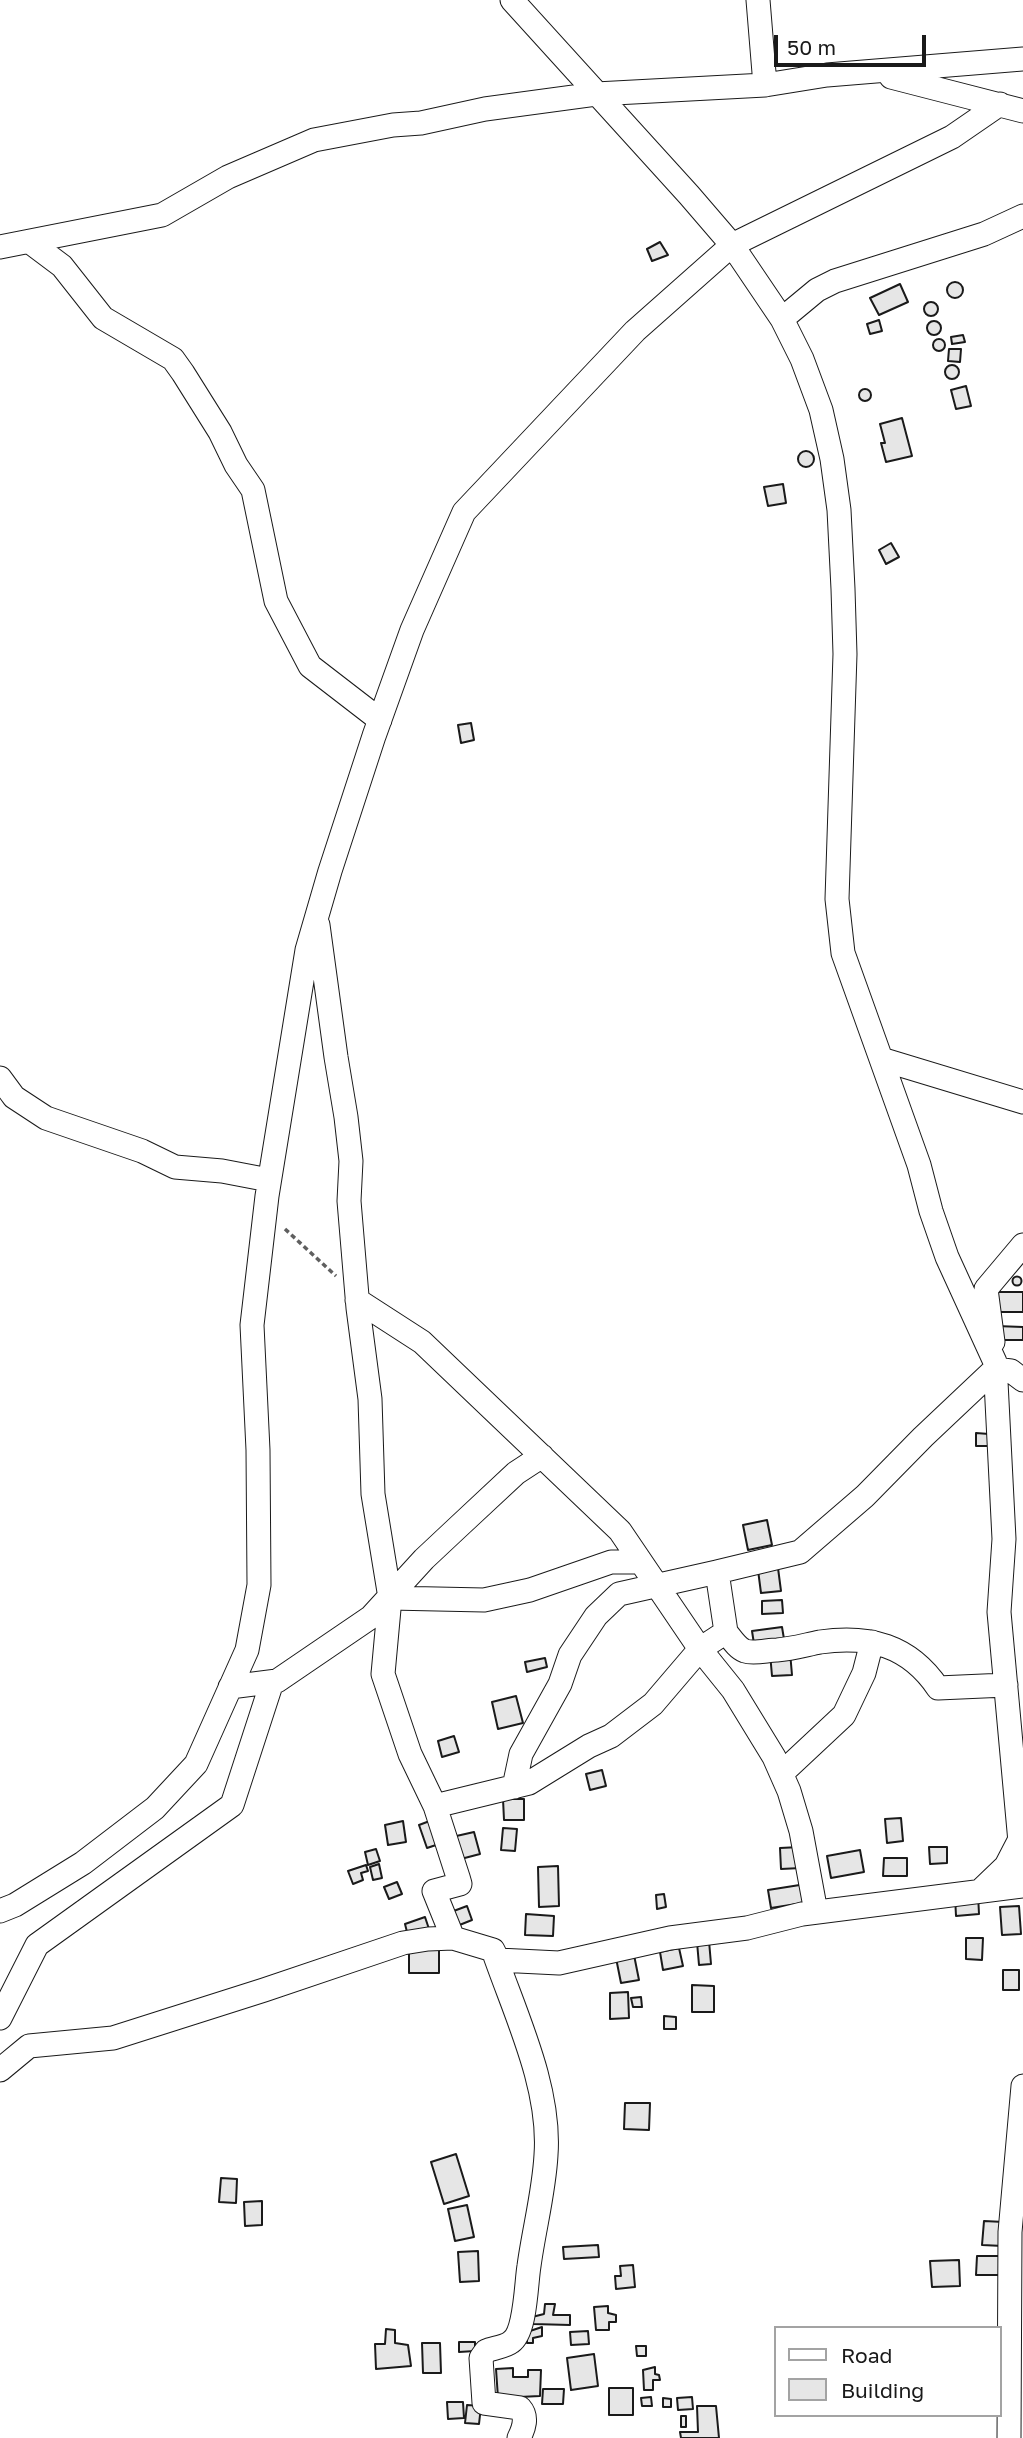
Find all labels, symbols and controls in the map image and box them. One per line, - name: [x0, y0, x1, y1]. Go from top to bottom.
- scale bar: [778, 21, 930, 65]
- text: 50 m: [787, 34, 836, 60]
- legend: [774, 2326, 1002, 2417]
- text: Road: [841, 2342, 892, 2368]
- text: Building: [841, 2377, 924, 2403]

